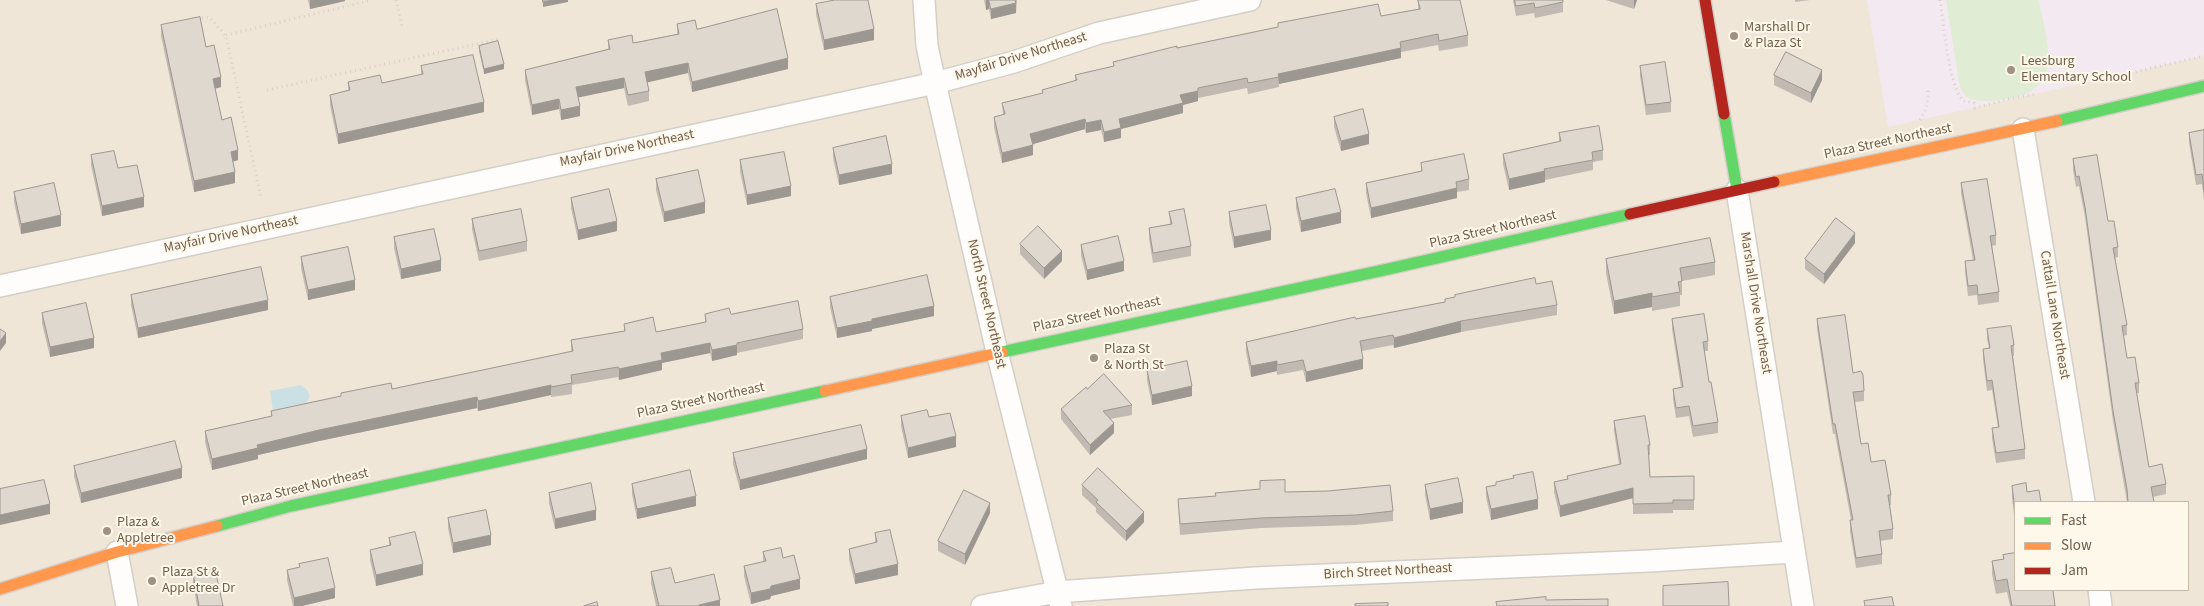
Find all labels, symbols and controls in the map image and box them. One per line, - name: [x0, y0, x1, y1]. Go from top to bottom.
- place label: Marshall Dr & Plaza St: [1744, 20, 1810, 52]
- street label: Mayfair Drive Northeast: [953, 29, 1089, 85]
- marker: Marshall Dr & Plaza St: [1728, 30, 1740, 42]
- place label: Leesburg Elementary School: [2021, 54, 2131, 86]
- marker: Leesburg Elementary School: [2005, 64, 2017, 76]
- street label: Plaza Street Northeast: [1823, 120, 1953, 164]
- street label: Mayfair Drive Northeast: [558, 127, 696, 171]
- street label: Plaza Street Northeast: [1428, 207, 1558, 253]
- street label: Mayfair Drive Northeast: [162, 213, 300, 257]
- street label: Marshall Drive Northeast: [1735, 231, 1775, 375]
- street label: North Street Northeast: [963, 238, 1009, 370]
- street label: Cattail Lane Northeast: [2036, 250, 2072, 380]
- street label: Plaza Street Northeast: [1032, 293, 1162, 337]
- place label: Plaza St & North St: [1104, 342, 1164, 374]
- marker: Plaza St & North St: [1088, 352, 1100, 364]
- street label: Plaza Street Northeast: [636, 379, 766, 423]
- street label: Plaza Street Northeast: [240, 465, 370, 511]
- legend: [2014, 501, 2189, 591]
- text: Fast: [2061, 510, 2087, 531]
- place label: Plaza & Appletree: [117, 515, 174, 548]
- marker: Plaza & Appletree: [101, 525, 113, 537]
- text: Slow: [2061, 535, 2092, 556]
- street label: Birch Street Northeast: [1323, 560, 1453, 584]
- text: Jam: [2061, 560, 2088, 581]
- place label: Plaza St & Appletree Dr: [162, 565, 235, 598]
- marker: Plaza St & Appletree Dr: [146, 575, 158, 587]

